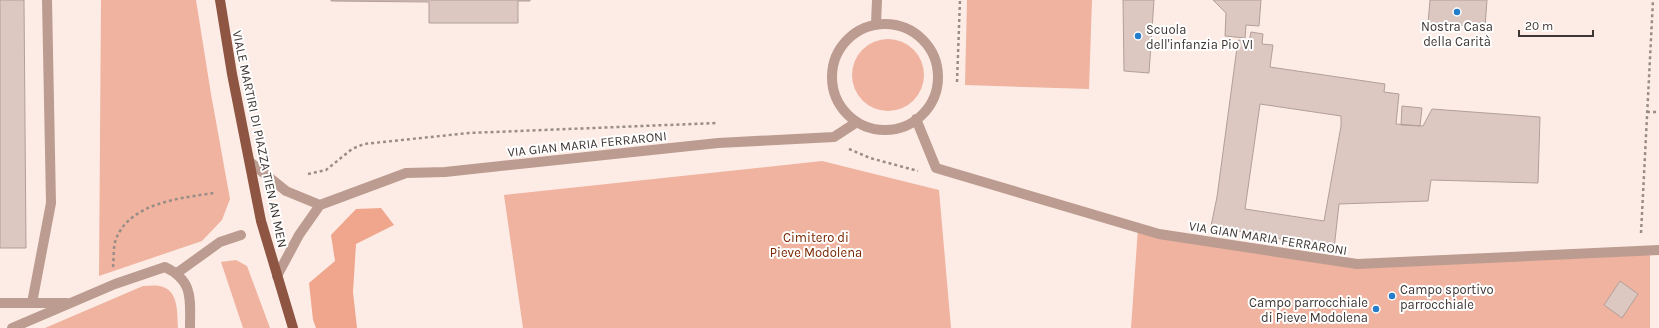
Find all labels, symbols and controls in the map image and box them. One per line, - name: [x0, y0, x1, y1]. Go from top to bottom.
- marker: Nostra Casa della Carità: [1452, 7, 1462, 17]
- scale bar: [1519, 12, 1593, 38]
- place label: Nostra Casa della Carità: [1421, 19, 1493, 49]
- text: 20 m: [1525, 19, 1553, 33]
- place label: Scuola dell'infanzia Pio VI: [1146, 22, 1253, 52]
- street label: VIALE MARTIRI DI PIAZZA TIEN AN MEN: [230, 29, 290, 249]
- marker: Scuola dell'infanzia Pio VI: [1133, 31, 1143, 41]
- street label: VIA GIAN MARIA FERRARONI: [507, 128, 667, 160]
- street label: VIA GIAN MARIA FERRARONI: [1188, 218, 1348, 258]
- park label: Cimitero di Pieve Modolena: [770, 230, 862, 260]
- place label: Campo sportivo parrocchiale: [1400, 282, 1494, 312]
- marker: Campo sportivo parrocchiale: [1387, 291, 1397, 301]
- place label: Campo parrocchiale di Pieve Modolena: [1249, 295, 1368, 325]
- marker: Campo parrocchiale di Pieve Modolena: [1371, 304, 1381, 314]

